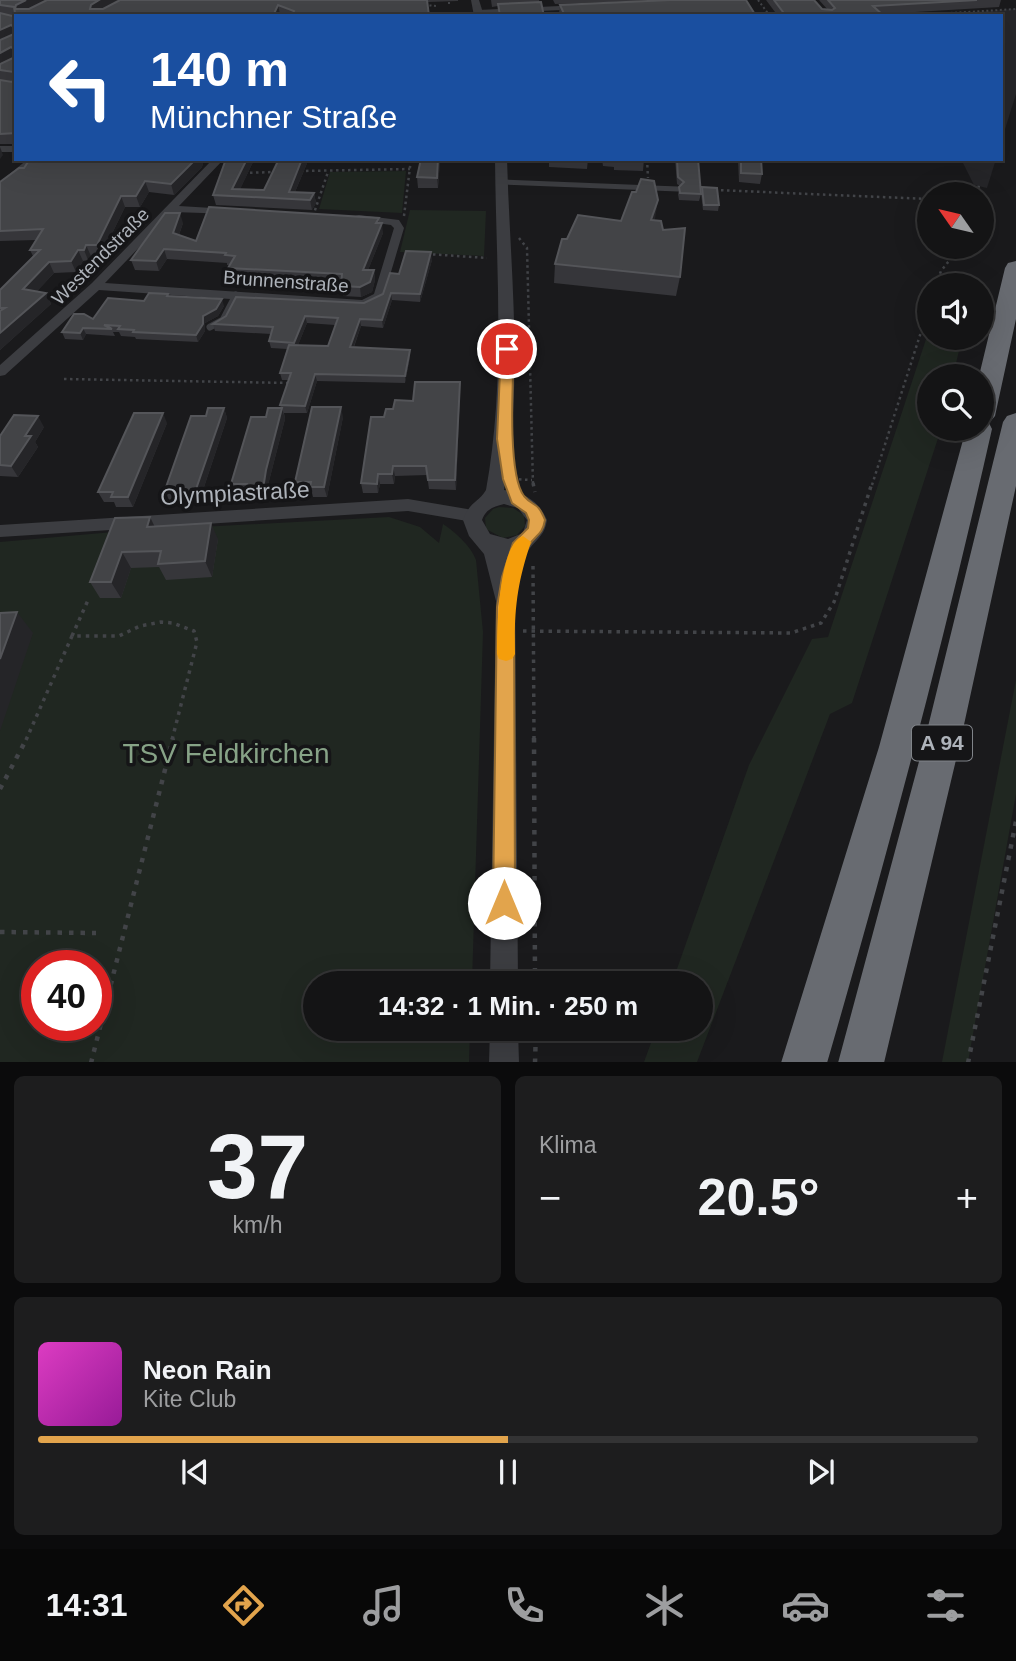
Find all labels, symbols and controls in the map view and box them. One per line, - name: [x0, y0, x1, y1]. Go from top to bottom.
- icon: left: [35, 42, 126, 133]
- text: 140 m: [150, 42, 289, 96]
- text: Münchner Straße: [150, 99, 397, 135]
- north arrow: [917, 182, 994, 259]
- map controls: [917, 182, 994, 441]
- street label: Westendstraße: [48, 204, 153, 309]
- street label: Brunnenstraße: [223, 267, 349, 296]
- button: sound: [917, 273, 994, 350]
- pin: [477, 319, 537, 379]
- icon: arrive: [488, 330, 526, 368]
- button: search: [917, 364, 994, 441]
- street label: Olympiastraße: [160, 476, 310, 510]
- road number: A 94: [912, 726, 972, 760]
- park label: TSV Feldkirchen: [123, 738, 329, 769]
- position arrow: [467, 866, 541, 940]
- speed limit sign: 40: [21, 950, 112, 1041]
- text: 14:32 · 1 Min. · 250 m: [378, 991, 638, 1021]
- text: 37: [207, 1116, 308, 1217]
- text: Klima: [539, 1132, 597, 1158]
- text: 20.5°: [697, 1168, 820, 1226]
- text: −: [539, 1177, 561, 1219]
- text: +: [956, 1177, 978, 1219]
- text: km/h: [233, 1212, 282, 1238]
- text: Neon Rain: [143, 1355, 272, 1385]
- text: Kite Club: [143, 1386, 236, 1412]
- icon: previous: [176, 1453, 214, 1491]
- icon: pause: [489, 1453, 527, 1491]
- icon: next: [802, 1453, 840, 1491]
- icon: directions: [219, 1581, 268, 1630]
- icon: music: [359, 1581, 408, 1630]
- icon: phone: [500, 1581, 549, 1630]
- icon: climate: [640, 1581, 689, 1630]
- icon: car: [781, 1581, 830, 1630]
- icon: filters: [921, 1581, 970, 1630]
- text: 14:31: [46, 1587, 128, 1623]

